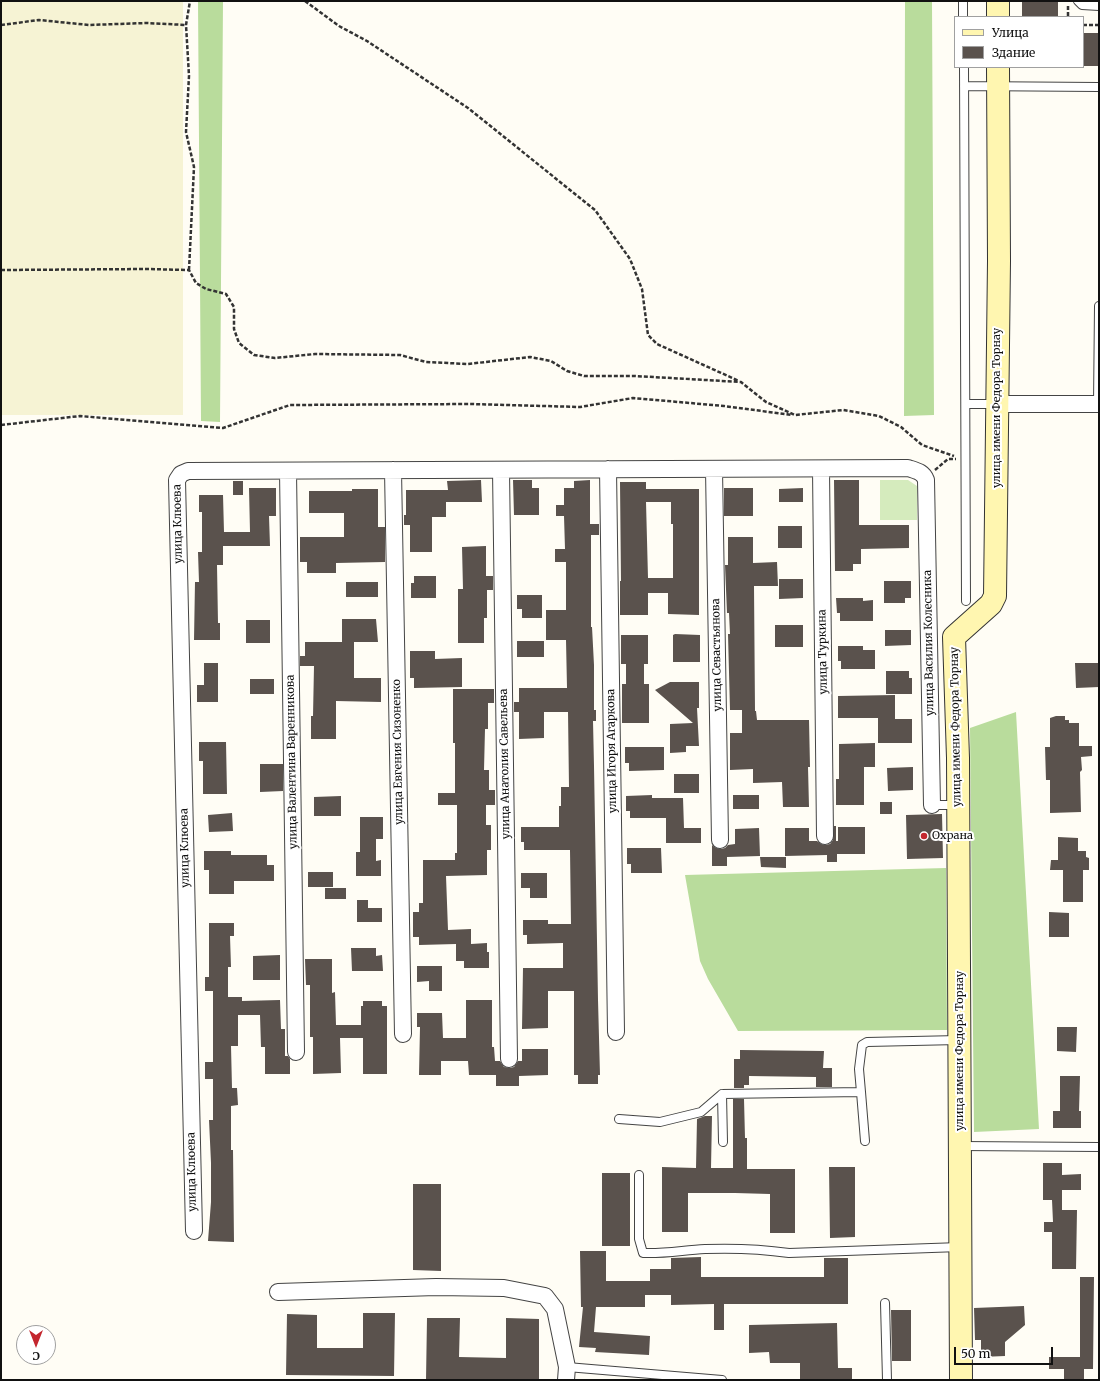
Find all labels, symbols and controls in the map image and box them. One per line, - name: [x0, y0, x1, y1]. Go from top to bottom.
- legend: [954, 16, 1084, 68]
- text: Улица: [992, 25, 1029, 40]
- text: Здание: [992, 45, 1035, 60]
- street label: улица имени Федора Торнау: [990, 328, 1004, 488]
- street label: улица Клюева: [171, 484, 185, 564]
- street label: улица Василия Колесника: [921, 570, 937, 716]
- street label: улица Севастьянова: [709, 598, 725, 712]
- street label: улица Туркина: [816, 609, 830, 695]
- street label: улица имени Федора Торнау: [948, 647, 964, 807]
- street label: улица Валентина Варенникова: [284, 675, 300, 849]
- street label: улица Евгения Сизоненко: [390, 679, 406, 825]
- street label: улица Анатолия Савельева: [497, 689, 513, 839]
- street label: улица Игоря Агаркова: [604, 689, 620, 813]
- street label: улица Клюева: [178, 808, 192, 888]
- place label: Охрана: [932, 829, 973, 843]
- marker: Охрана: [919, 831, 929, 841]
- street label: улица имени Федора Торнау: [953, 971, 967, 1131]
- street label: улица Клюева: [185, 1132, 199, 1212]
- north arrow: [16, 1325, 56, 1365]
- scale bar: [956, 1339, 1055, 1365]
- text: 50 m: [961, 1346, 990, 1361]
- text: С: [32, 1349, 40, 1363]

